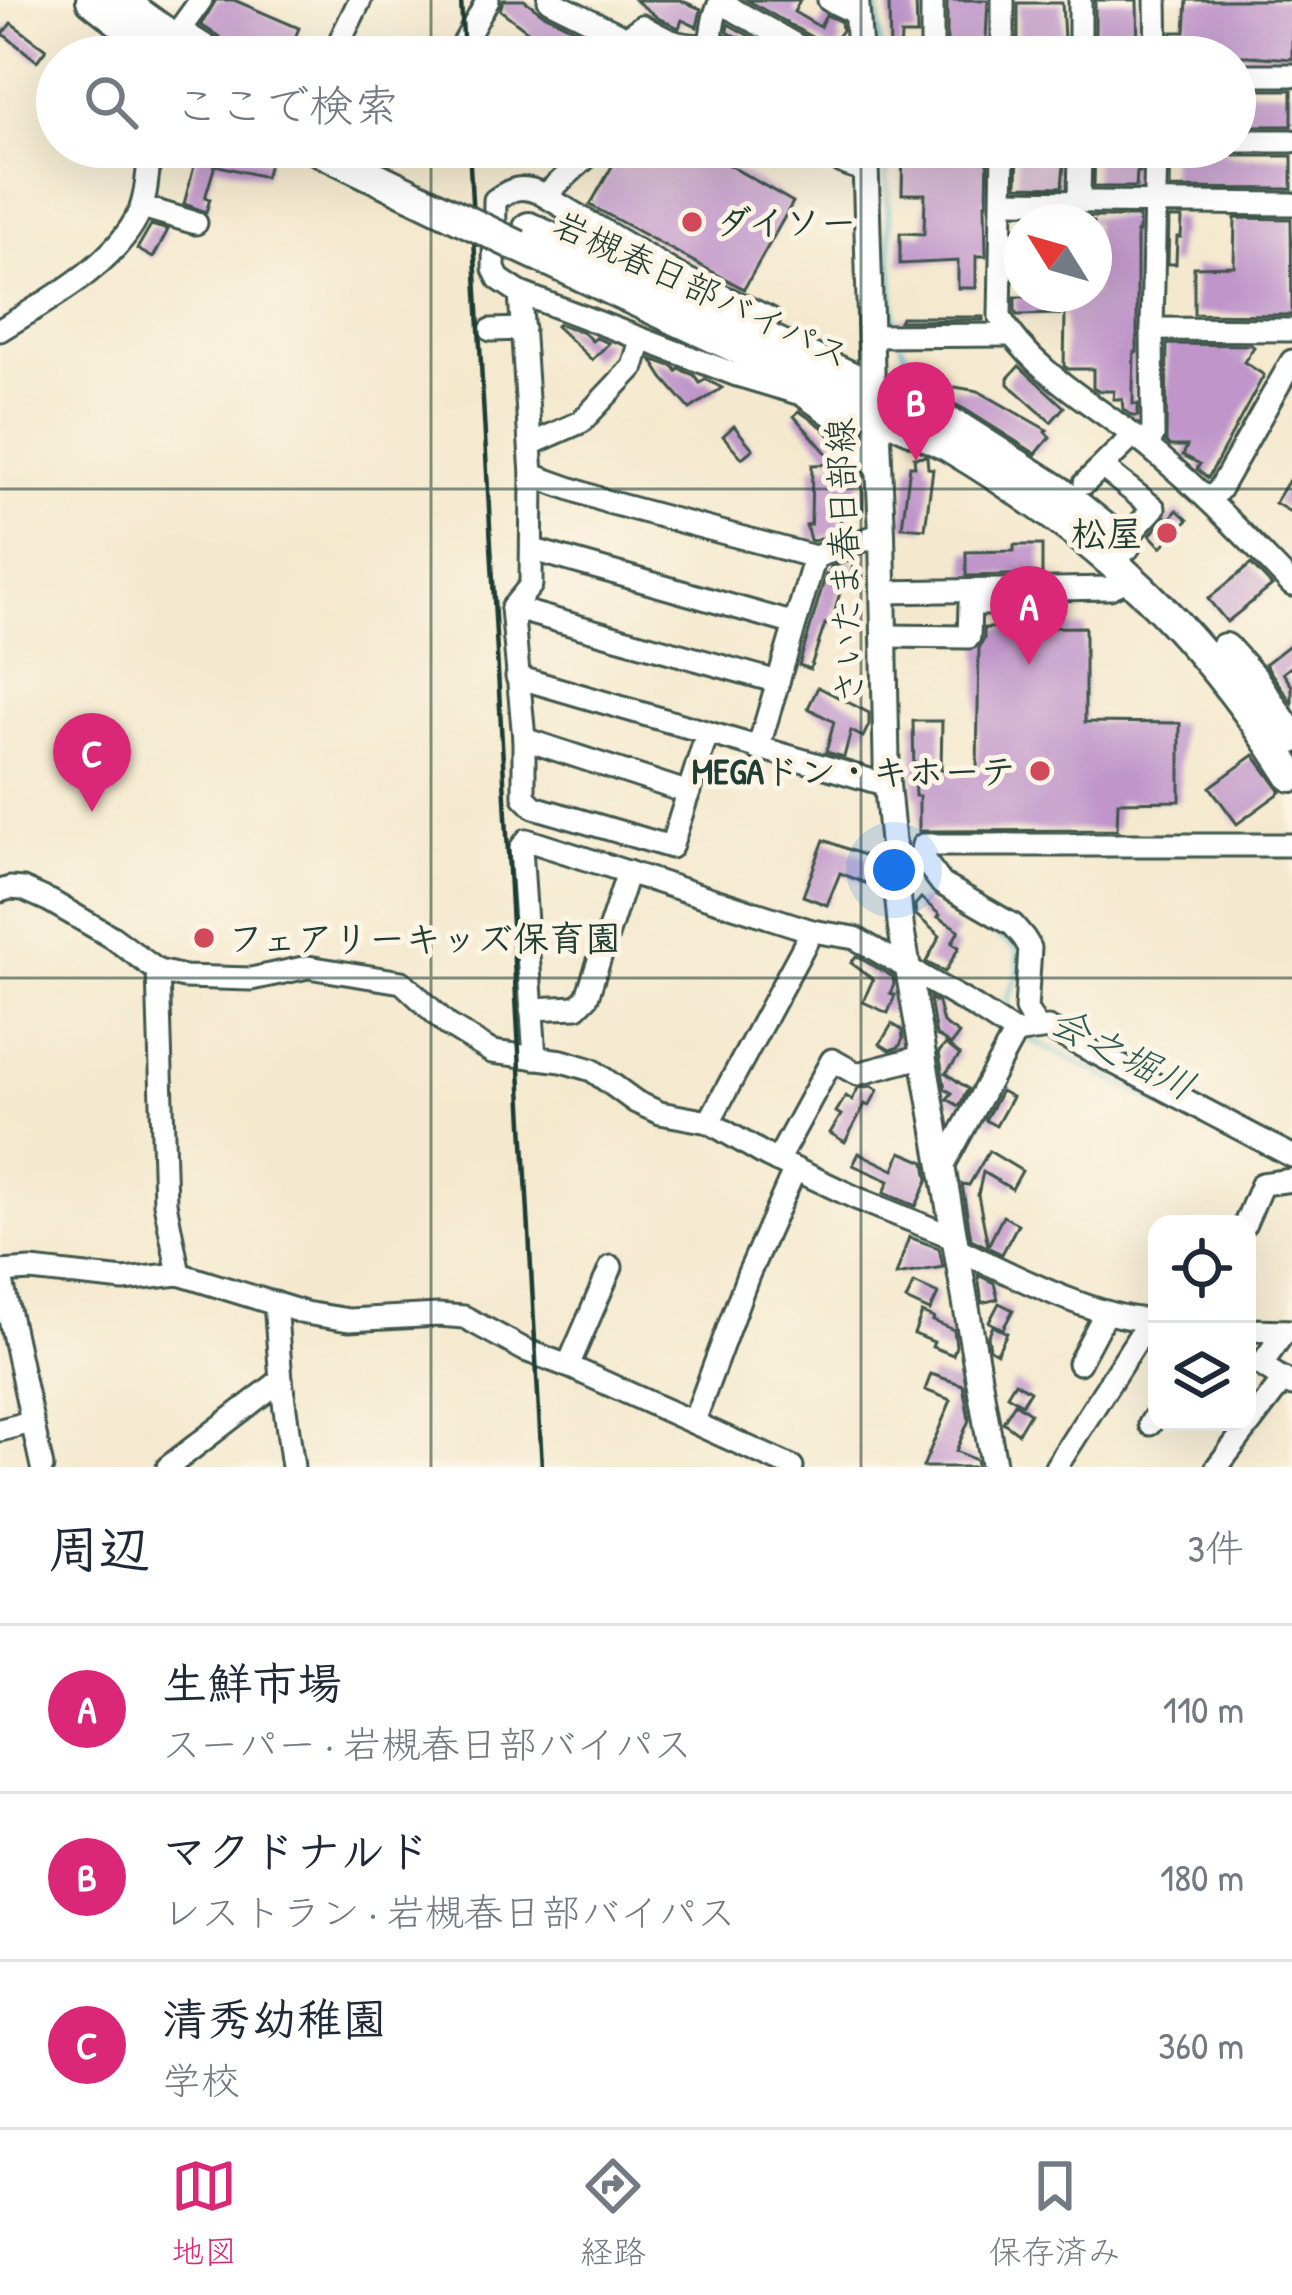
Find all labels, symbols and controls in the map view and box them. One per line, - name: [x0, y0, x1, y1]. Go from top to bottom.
- search box: [36, 36, 1256, 168]
- icon: search: [78, 69, 144, 135]
- text: ここで検索: [174, 74, 399, 135]
- place label: ダイソー: [716, 197, 856, 246]
- street label: 岩槻春日部バイパス: [545, 198, 859, 379]
- north arrow: [1004, 204, 1112, 312]
- marker: ダイソー: [679, 209, 705, 235]
- pin: B: [877, 362, 955, 461]
- street label: さいたま春日部線: [814, 417, 873, 705]
- place label: 松屋: [1071, 508, 1143, 557]
- marker: 松屋: [1154, 520, 1180, 546]
- pin: A: [990, 566, 1068, 665]
- pin: C: [53, 713, 131, 812]
- place label: MEGAドン・キホーテ: [692, 746, 1016, 795]
- marker: MEGAドン・キホーテ: [1027, 758, 1053, 784]
- your location: [864, 840, 924, 900]
- place label: フェアリーキッズ保育園: [228, 913, 621, 962]
- marker: フェアリーキッズ保育園: [191, 925, 217, 951]
- water label: 会之堀川: [1042, 994, 1205, 1112]
- map controls: [1148, 1215, 1256, 1431]
- button: locate: [1148, 1215, 1256, 1323]
- button: layers: [1148, 1323, 1256, 1431]
- text: 周辺: [48, 1514, 150, 1583]
- text: 3件: [1188, 1521, 1244, 1574]
- text: 生鮮市場: [162, 1652, 342, 1713]
- text: A: [77, 1682, 97, 1735]
- text: 110 m: [1163, 1682, 1244, 1735]
- text: スーパー · 岩槻春日部バイパス: [162, 1717, 692, 1770]
- text: マクドナルド: [162, 1820, 430, 1881]
- text: B: [77, 1850, 97, 1903]
- text: 180 m: [1160, 1850, 1244, 1903]
- text: レストラン · 岩槻春日部バイパス: [162, 1885, 736, 1938]
- text: 清秀幼稚園: [162, 1988, 387, 2049]
- text: C: [76, 2018, 98, 2071]
- text: 360 m: [1158, 2018, 1244, 2071]
- text: 学校: [162, 2053, 240, 2106]
- tab: 地図: [171, 2153, 237, 2273]
- tab: 経路: [580, 2153, 646, 2273]
- tab: 保存済み: [989, 2153, 1121, 2273]

